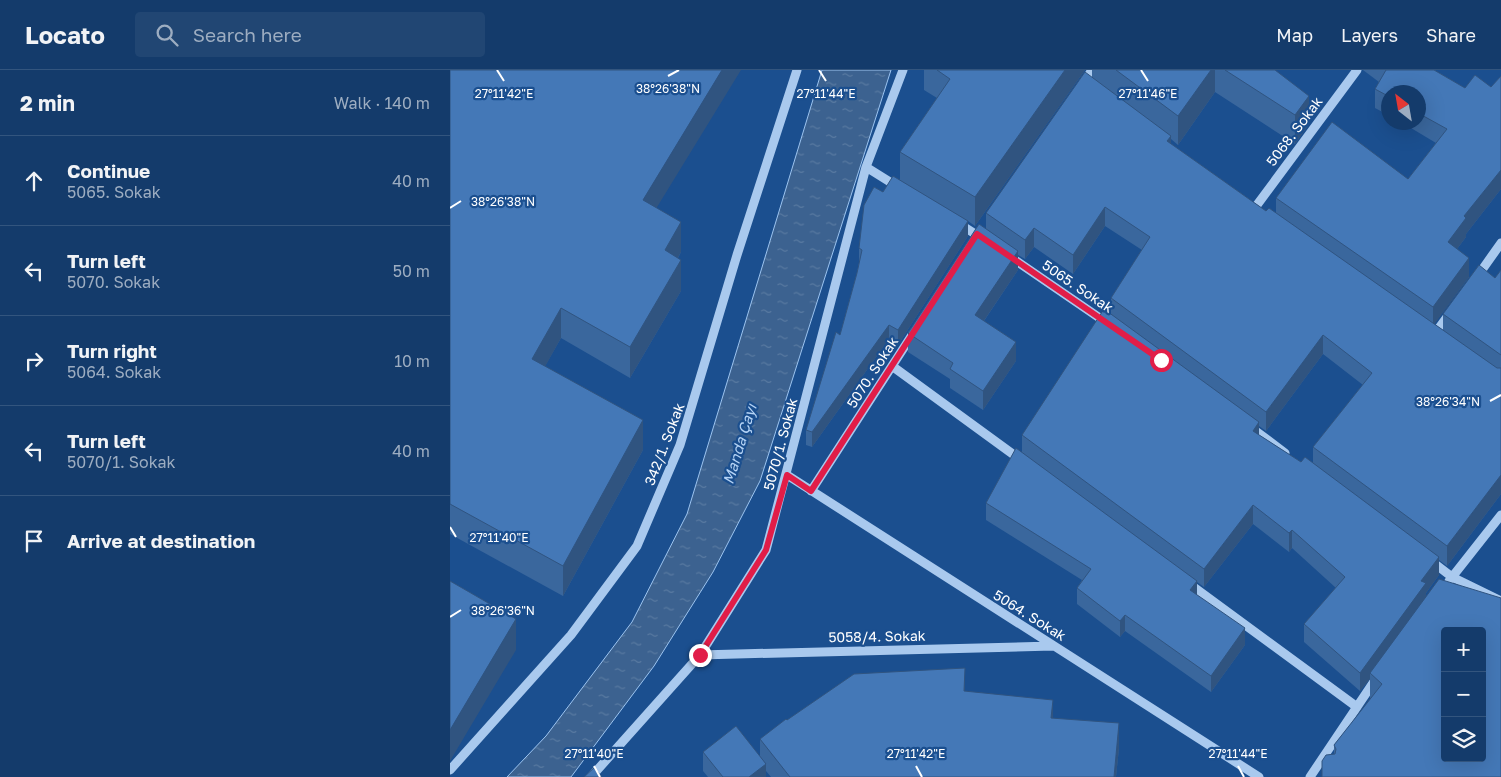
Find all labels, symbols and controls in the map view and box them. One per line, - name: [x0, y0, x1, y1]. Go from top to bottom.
- search box: [135, 12, 485, 57]
- text: Locato: [25, 20, 105, 49]
- icon: search: [153, 21, 181, 49]
- text: Search here: [193, 23, 302, 46]
- text: Map: [1276, 24, 1313, 46]
- text: Layers: [1341, 24, 1398, 46]
- text: Share: [1426, 24, 1476, 46]
- text: 38°26'38"N: [636, 81, 700, 96]
- north arrow: [1381, 85, 1426, 130]
- text: 27°11'42"E: [475, 86, 533, 101]
- text: 27°11'44"E: [797, 86, 855, 101]
- text: 27°11'46"E: [1119, 86, 1177, 101]
- text: 2 min: [20, 90, 75, 116]
- text: Walk · 140 m: [334, 93, 430, 113]
- street label: 5068. Sokak: [1262, 93, 1326, 169]
- text: Continue: [67, 159, 150, 182]
- icon: ahead: [20, 167, 48, 195]
- text: 40 m: [392, 171, 430, 191]
- text: 5065. Sokak: [67, 182, 161, 202]
- text: 38°26'38"N: [471, 194, 535, 209]
- text: Turn left: [67, 249, 146, 272]
- street label: 5065. Sokak: [1039, 256, 1117, 316]
- icon: left: [20, 257, 48, 285]
- text: 50 m: [393, 261, 430, 281]
- text: 5070. Sokak: [67, 272, 160, 292]
- street label: 5070. Sokak: [843, 333, 901, 411]
- text: Turn right: [67, 339, 157, 362]
- icon: right: [20, 347, 48, 375]
- route start: [1150, 349, 1173, 372]
- text: 10 m: [394, 351, 430, 371]
- text: 5064. Sokak: [67, 362, 161, 382]
- text: 38°26'34"N: [1416, 394, 1480, 409]
- street label: 5070/1. Sokak: [759, 396, 801, 492]
- street label: 342/1. Sokak: [640, 400, 688, 488]
- water label: Manda Çayı: [718, 401, 761, 487]
- text: Turn left: [67, 429, 146, 452]
- icon: left: [20, 437, 48, 465]
- text: 40 m: [392, 441, 430, 461]
- text: 5070/1. Sokak: [67, 452, 176, 472]
- icon: arrive: [20, 527, 48, 555]
- text: Arrive at destination: [67, 529, 255, 552]
- text: 27°11'40"E: [469, 530, 529, 545]
- street label: 5064. Sokak: [991, 586, 1070, 644]
- text: 38°26'36"N: [471, 603, 535, 618]
- street label: 5058/4. Sokak: [828, 627, 926, 645]
- map controls: [1441, 627, 1486, 762]
- button: +: [1441, 627, 1486, 672]
- route end: [689, 644, 712, 667]
- button: −: [1441, 672, 1486, 717]
- button: layers: [1441, 717, 1486, 762]
- text: 27°11'40"E: [564, 746, 624, 761]
- text: 27°11'42"E: [887, 746, 945, 761]
- text: 27°11'44"E: [1209, 746, 1267, 761]

